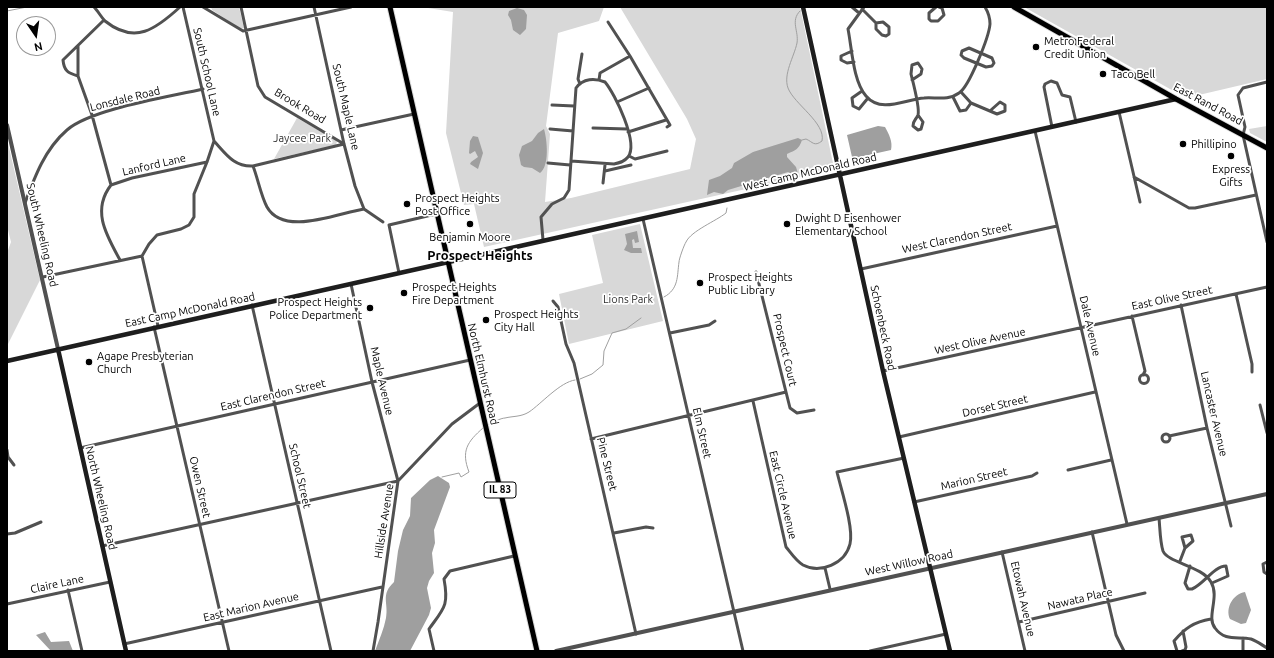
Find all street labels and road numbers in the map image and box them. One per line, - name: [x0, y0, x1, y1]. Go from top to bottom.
- street label: South School Lane: [190, 26, 224, 118]
- street label: South Maple Lane: [330, 62, 362, 152]
- street label: East Rand Road: [1171, 80, 1245, 128]
- street label: Lonsdale Road: [88, 84, 162, 114]
- street label: Brook Road: [272, 86, 328, 126]
- street label: West Camp McDonald Road: [742, 150, 878, 194]
- street label: Lanford Lane: [121, 151, 187, 179]
- street label: South Wheeling Road: [24, 182, 60, 288]
- street label: West Clarendon Street: [901, 220, 1013, 256]
- street label: East Olive Street: [1130, 283, 1214, 313]
- street label: Schoenbeck Road: [868, 284, 898, 372]
- street label: East Camp McDonald Road: [124, 290, 256, 330]
- street label: Dale Avenue: [1077, 294, 1103, 358]
- street label: Prospect Court: [770, 312, 800, 388]
- street label: North Elmhurst Road: [465, 322, 501, 426]
- street label: West Olive Avenue: [933, 325, 1027, 357]
- street label: Maple Avenue: [368, 345, 396, 417]
- street label: Lancaster Avenue: [1198, 370, 1230, 458]
- street label: East Clarendon Street: [219, 376, 327, 414]
- street label: Dorset Street: [961, 392, 1029, 420]
- street label: Elm Street: [690, 406, 714, 460]
- street label: Pine Street: [594, 436, 620, 492]
- street label: School Street: [286, 442, 314, 510]
- street label: North Wheeling Road: [83, 445, 119, 551]
- street label: East Circle Avenue: [766, 449, 800, 541]
- street label: Owen Street: [187, 455, 213, 519]
- street label: Marion Street: [939, 465, 1009, 493]
- road number: IL 83: [484, 482, 516, 498]
- street label: Hillside Avenue: [372, 483, 396, 559]
- street label: West Willow Road: [864, 547, 954, 579]
- street label: Etowah Avenue: [1008, 560, 1038, 638]
- street label: Claire Lane: [29, 572, 85, 596]
- street label: Nawata Place: [1046, 585, 1114, 613]
- street label: East Marion Avenue: [202, 590, 300, 624]

